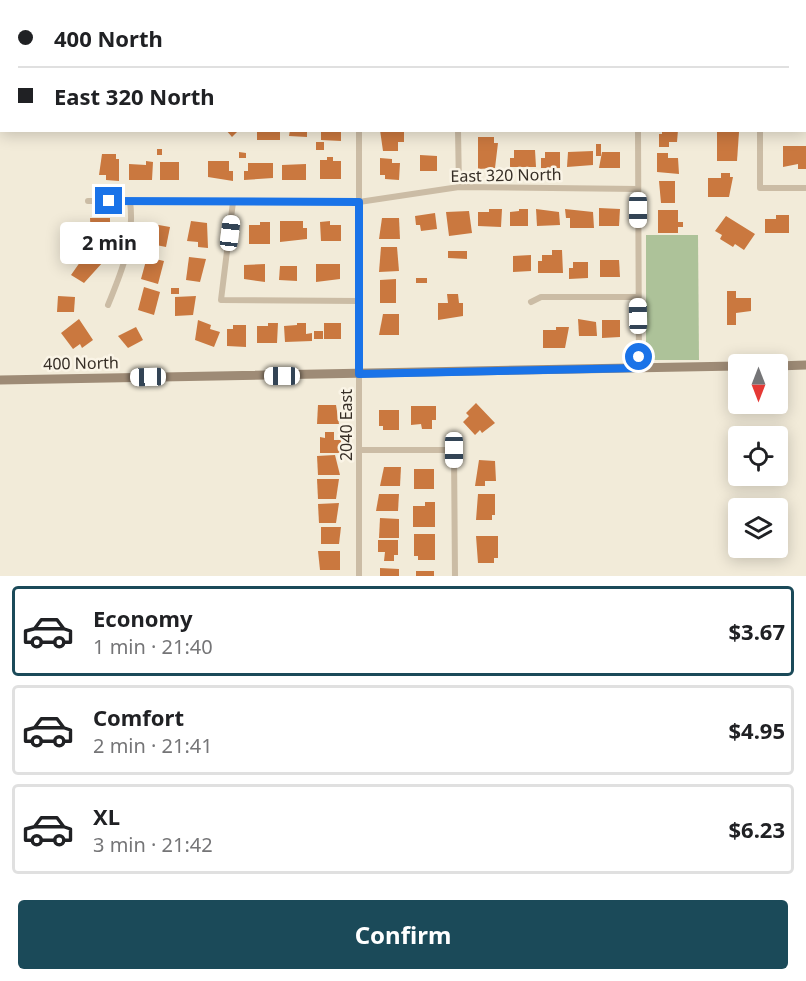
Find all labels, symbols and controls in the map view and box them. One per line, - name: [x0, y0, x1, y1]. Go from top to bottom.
- text: 400 North: [54, 23, 163, 53]
- text: East 320 North: [54, 81, 215, 111]
- street label: East 320 North: [450, 163, 562, 187]
- route end: [95, 187, 122, 214]
- car: [629, 192, 647, 228]
- car: [219, 214, 241, 252]
- callout: 2 min: [60, 222, 158, 264]
- text: 2 min: [82, 229, 137, 256]
- car: [629, 298, 647, 334]
- route start: [625, 343, 652, 370]
- street label: 400 North: [43, 351, 119, 375]
- north arrow: [728, 354, 788, 414]
- map controls: [728, 354, 788, 558]
- car: [264, 367, 300, 385]
- car: [130, 368, 166, 386]
- street label: 2040 East: [335, 389, 357, 461]
- button: locate: [728, 426, 788, 486]
- car: [445, 432, 463, 468]
- button: layers: [728, 498, 788, 558]
- text: Economy: [93, 603, 192, 633]
- icon: car: [21, 604, 75, 658]
- text: $3.67: [728, 616, 785, 646]
- text: 1 min · 21:40: [93, 633, 213, 660]
- text: Comfort: [93, 702, 184, 732]
- icon: car: [21, 703, 75, 757]
- text: $4.95: [728, 715, 785, 745]
- text: 2 min · 21:41: [93, 732, 213, 759]
- text: XL: [93, 801, 120, 831]
- icon: car: [21, 802, 75, 856]
- text: $6.23: [728, 814, 785, 844]
- text: 3 min · 21:42: [93, 831, 213, 858]
- button: Confirm: [18, 900, 788, 969]

